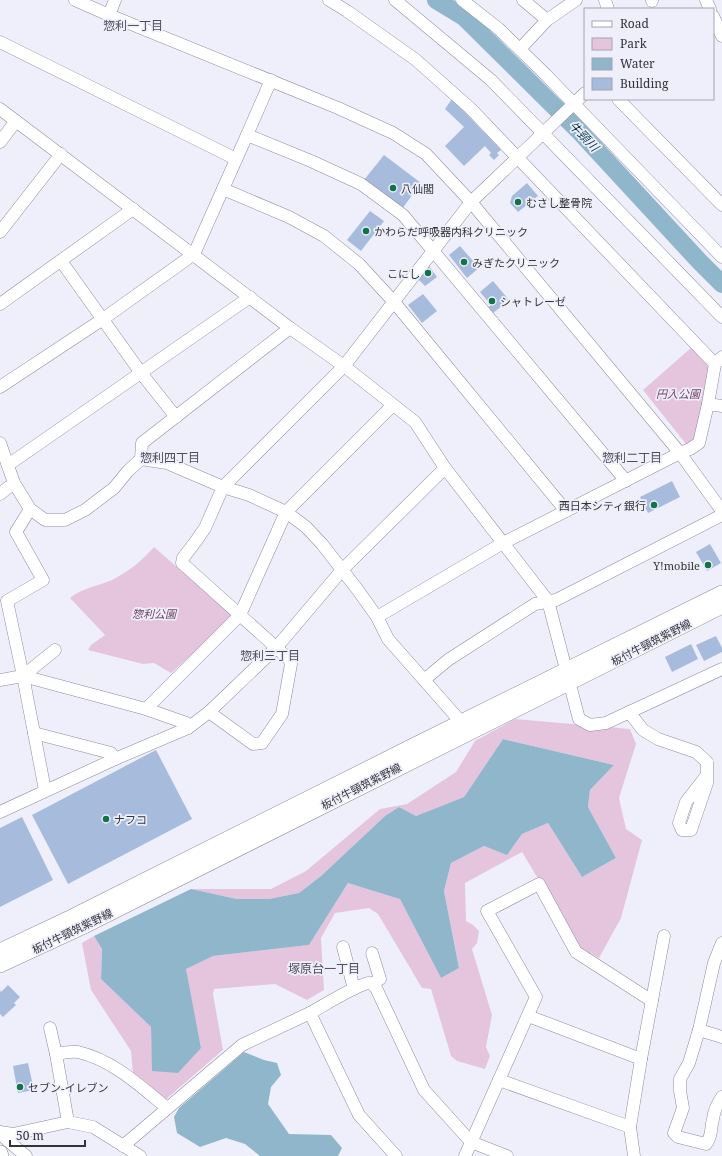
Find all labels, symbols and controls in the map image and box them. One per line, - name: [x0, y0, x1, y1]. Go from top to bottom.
- legend: [584, 8, 714, 100]
- text: Road: [620, 15, 650, 32]
- district label: 惣利一丁目: [103, 17, 163, 34]
- text: Park: [620, 35, 648, 52]
- text: Water: [620, 55, 655, 72]
- text: Building: [620, 75, 669, 92]
- water label: 牛頸川: [565, 117, 604, 156]
- place label: 八仙閣: [401, 181, 434, 196]
- marker: 八仙閣: [388, 183, 398, 193]
- place label: むさし整骨院: [526, 195, 592, 210]
- marker: むさし整骨院: [513, 197, 523, 207]
- place label: かわらだ呼吸器内科クリニック: [374, 224, 528, 239]
- marker: かわらだ呼吸器内科クリニック: [361, 226, 371, 236]
- place label: みぎたクリニック: [472, 255, 560, 270]
- marker: みぎたクリニック: [459, 257, 469, 267]
- place label: こにし: [387, 266, 420, 281]
- marker: こにし: [423, 268, 433, 278]
- place label: シャトレーゼ: [500, 294, 566, 309]
- marker: シャトレーゼ: [487, 296, 497, 306]
- park label: 円入公園: [656, 386, 702, 401]
- district label: 惣利四丁目: [140, 449, 200, 466]
- district label: 惣利二丁目: [602, 449, 662, 466]
- place label: 西日本シティ銀行: [559, 498, 646, 513]
- marker: 西日本シティ銀行: [649, 500, 659, 510]
- place label: Y!mobile: [652, 558, 700, 573]
- marker: Y!mobile: [703, 560, 713, 570]
- park label: 惣利公園: [132, 606, 178, 621]
- street label: 板付牛頸筑紫野線: [608, 615, 694, 669]
- district label: 惣利三丁目: [240, 647, 300, 664]
- street label: 板付牛頸筑紫野線: [318, 759, 404, 813]
- place label: ナフコ: [114, 812, 147, 827]
- marker: ナフコ: [101, 814, 111, 824]
- street label: 板付牛頸筑紫野線: [29, 905, 115, 957]
- district label: 塚原台一丁目: [288, 960, 360, 977]
- place label: セブン-イレブン: [28, 1080, 108, 1095]
- marker: セブン-イレブン: [15, 1082, 25, 1092]
- scale bar: [10, 1122, 85, 1148]
- text: 50 m: [16, 1127, 44, 1144]

